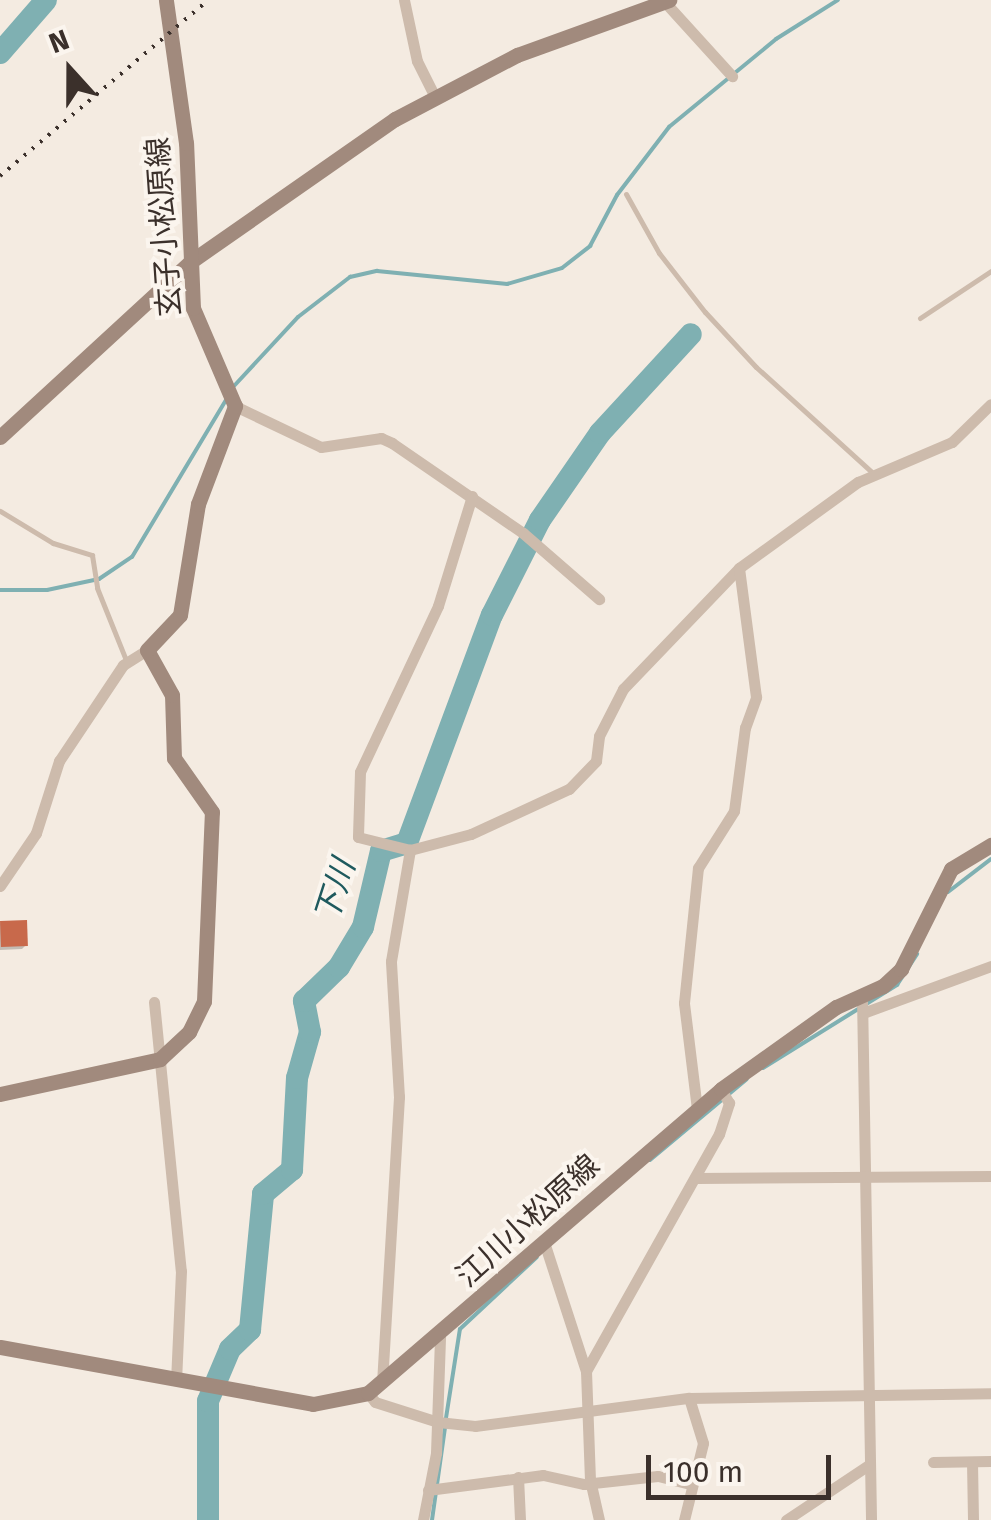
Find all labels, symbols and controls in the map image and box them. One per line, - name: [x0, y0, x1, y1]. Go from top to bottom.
- north arrow: [20, 20, 120, 120]
- text: N: [44, 23, 74, 60]
- street label: 玄子小松原線: [140, 136, 188, 318]
- water label: 下川: [307, 855, 363, 927]
- street label: 江川小松原線: [449, 1147, 607, 1295]
- scale bar: [651, 1435, 836, 1497]
- text: 100 m: [663, 1454, 743, 1490]

